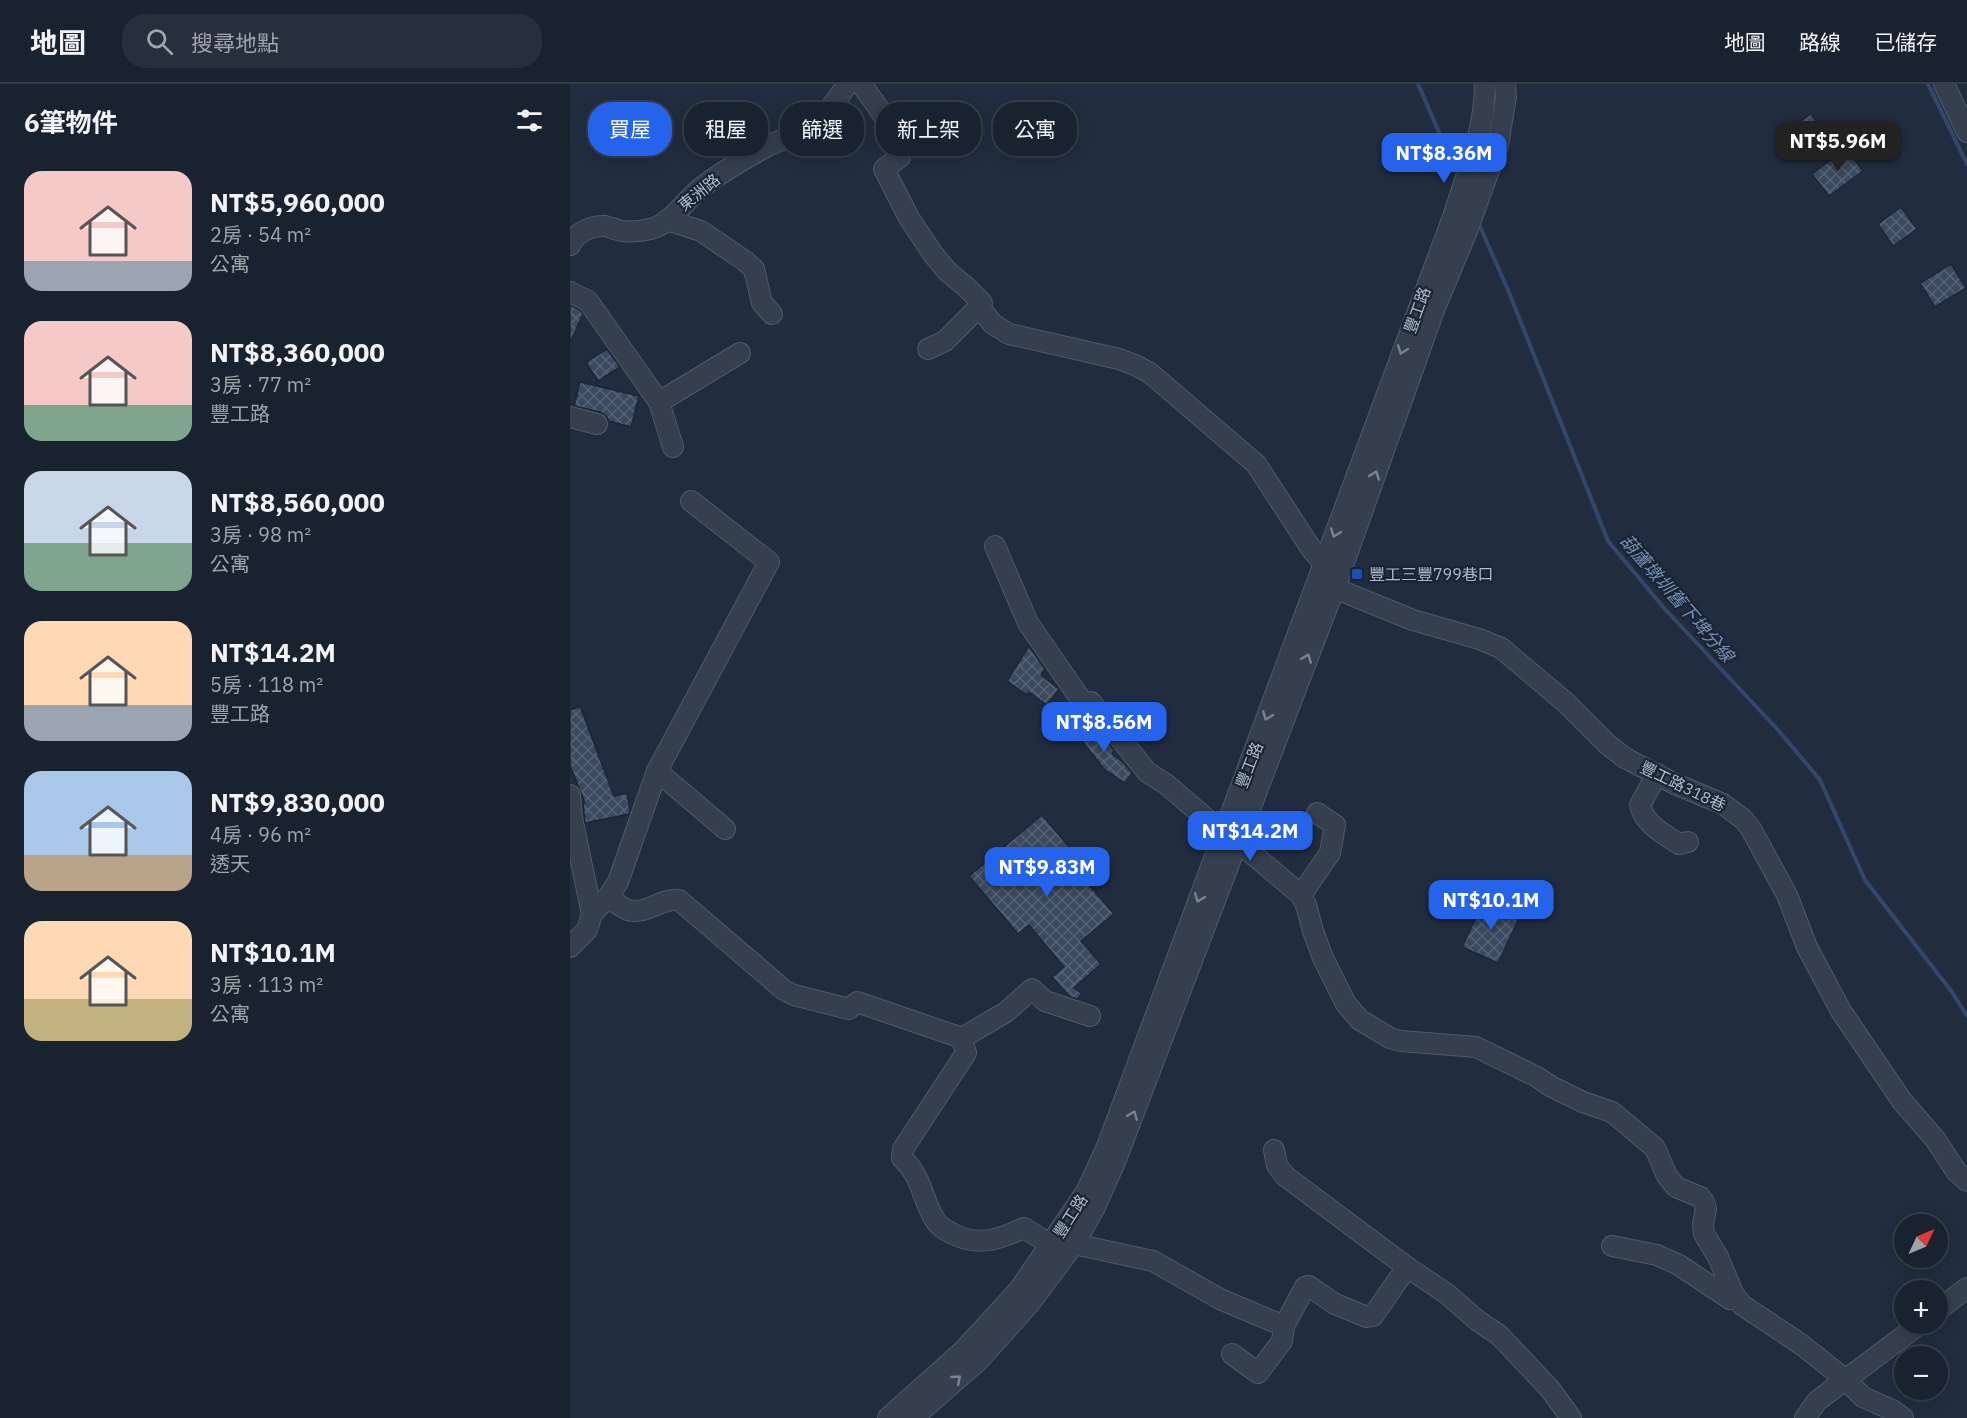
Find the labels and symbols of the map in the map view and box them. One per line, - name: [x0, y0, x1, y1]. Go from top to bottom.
- pin: NT$5.96M: [1776, 121, 1900, 172]
- pin: NT$8.36M: [1382, 133, 1506, 184]
- street label: 東洲路: [674, 169, 724, 215]
- street label: 豐工路: [1399, 284, 1435, 336]
- one-way arrow: [1397, 344, 1410, 355]
- one-way arrow: [1367, 471, 1380, 481]
- one-way arrow: [1330, 527, 1342, 538]
- water label: 葫蘆墩圳舊下埤分線: [1615, 529, 1740, 668]
- place label: 豐工三豐799巷口: [1369, 564, 1494, 584]
- marker: 豐工三豐799巷口: [1350, 567, 1364, 581]
- one-way arrow: [1300, 654, 1312, 665]
- pin: NT$8.56M: [1042, 702, 1166, 753]
- one-way arrow: [1262, 710, 1275, 721]
- street label: 豐工路: [1231, 739, 1267, 791]
- street label: 豐工路318巷: [1637, 757, 1729, 815]
- pin: NT$14.2M: [1188, 811, 1312, 862]
- pin: NT$9.83M: [985, 847, 1109, 898]
- pin: NT$10.1M: [1429, 880, 1553, 931]
- one-way arrow: [1193, 893, 1206, 903]
- one-way arrow: [1126, 1110, 1138, 1121]
- street label: 豐工路: [1049, 1190, 1091, 1242]
- north arrow: [1894, 1214, 1948, 1268]
- one-way arrow: [950, 1375, 961, 1386]

